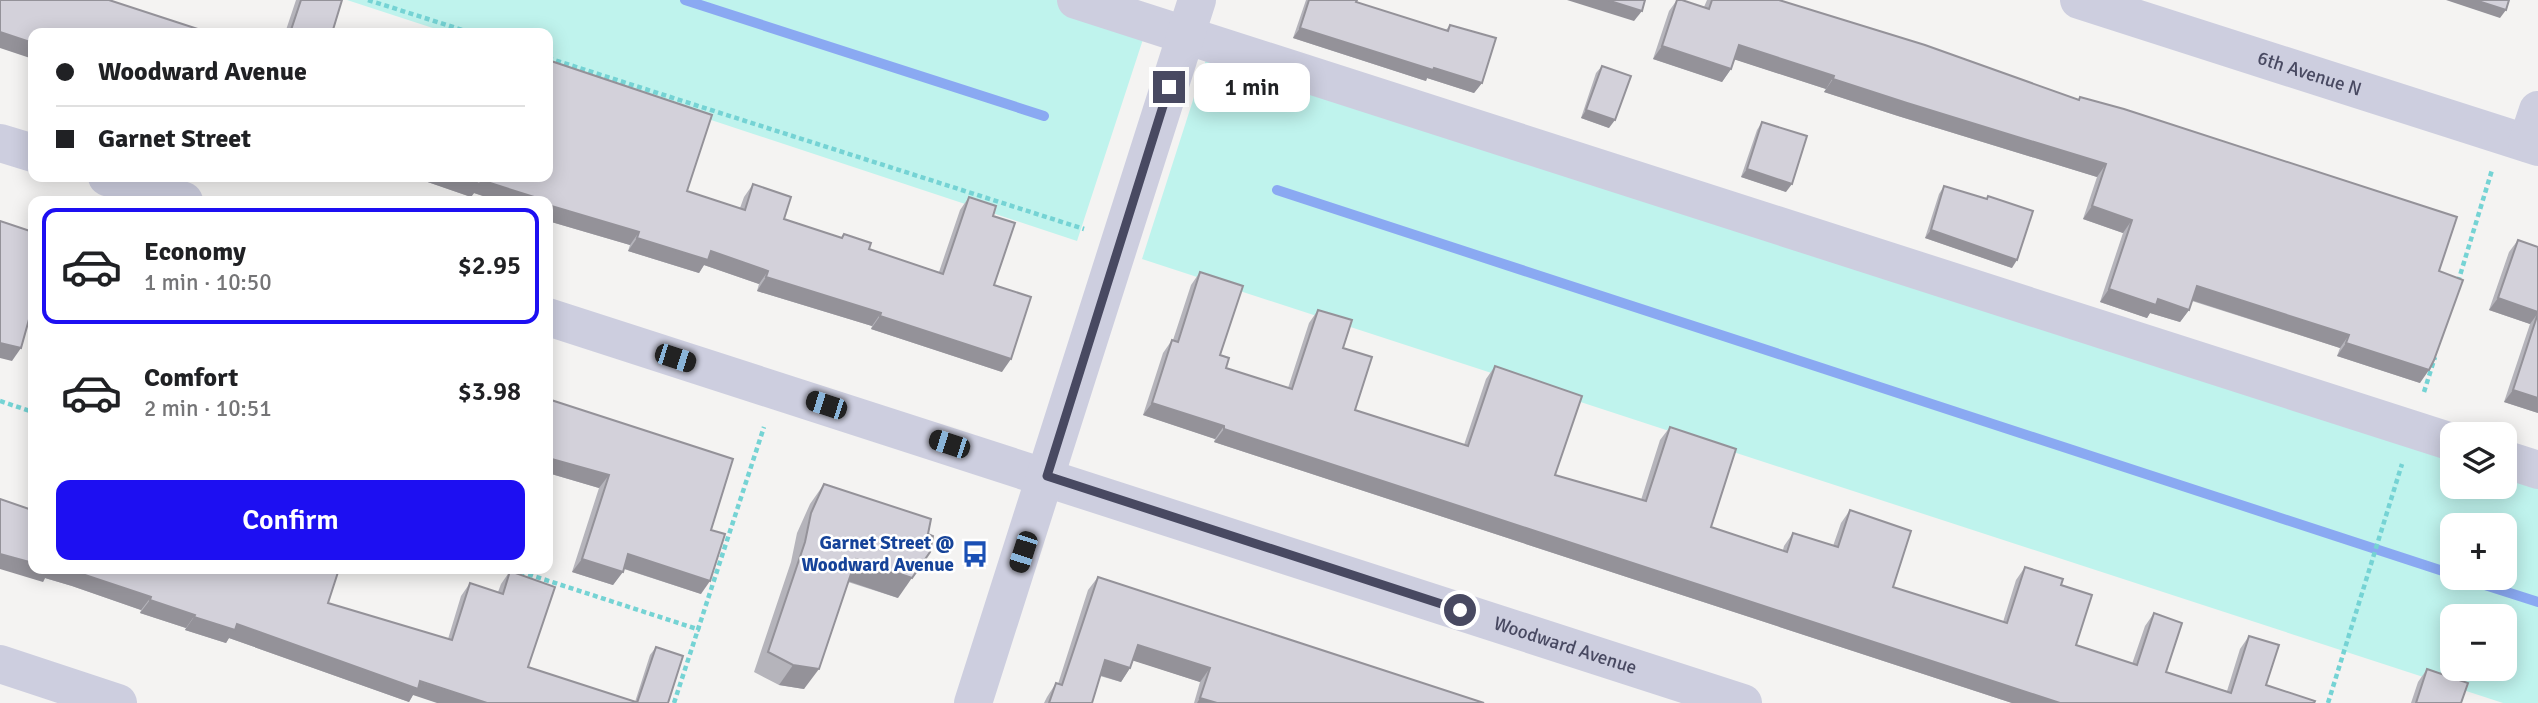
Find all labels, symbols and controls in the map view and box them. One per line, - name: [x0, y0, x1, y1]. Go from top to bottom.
- street label: 6th Avenue N: [2254, 46, 2365, 102]
- text: Woodward Avenue: [98, 56, 307, 88]
- callout: 1 min: [1194, 62, 1309, 112]
- route end: [1153, 71, 1185, 103]
- text: 1 min: [1224, 73, 1280, 102]
- text: Garnet Street: [98, 123, 251, 155]
- icon: car: [60, 235, 123, 298]
- text: Economy: [144, 236, 246, 268]
- text: $2.95: [458, 250, 521, 282]
- text: 1 min · 10:50: [144, 268, 272, 297]
- car: [652, 342, 699, 374]
- icon: car: [60, 361, 123, 424]
- text: Comfort: [144, 362, 238, 394]
- text: $3.98: [458, 376, 521, 408]
- car: [803, 389, 850, 421]
- text: 2 min · 10:51: [144, 394, 272, 423]
- map controls: [2440, 422, 2517, 681]
- button: layers: [2440, 422, 2517, 499]
- car: [926, 428, 973, 460]
- button: Confirm: [56, 480, 525, 560]
- button: +: [2440, 513, 2517, 590]
- car: [1007, 529, 1040, 575]
- place label: Garnet Street @ Woodward Avenue: [801, 531, 954, 577]
- bus stop icon: Garnet Street @ Woodward Avenue: [960, 539, 990, 569]
- route start: [1444, 594, 1476, 626]
- button: −: [2440, 604, 2517, 681]
- street label: Woodward Avenue: [1491, 611, 1640, 680]

